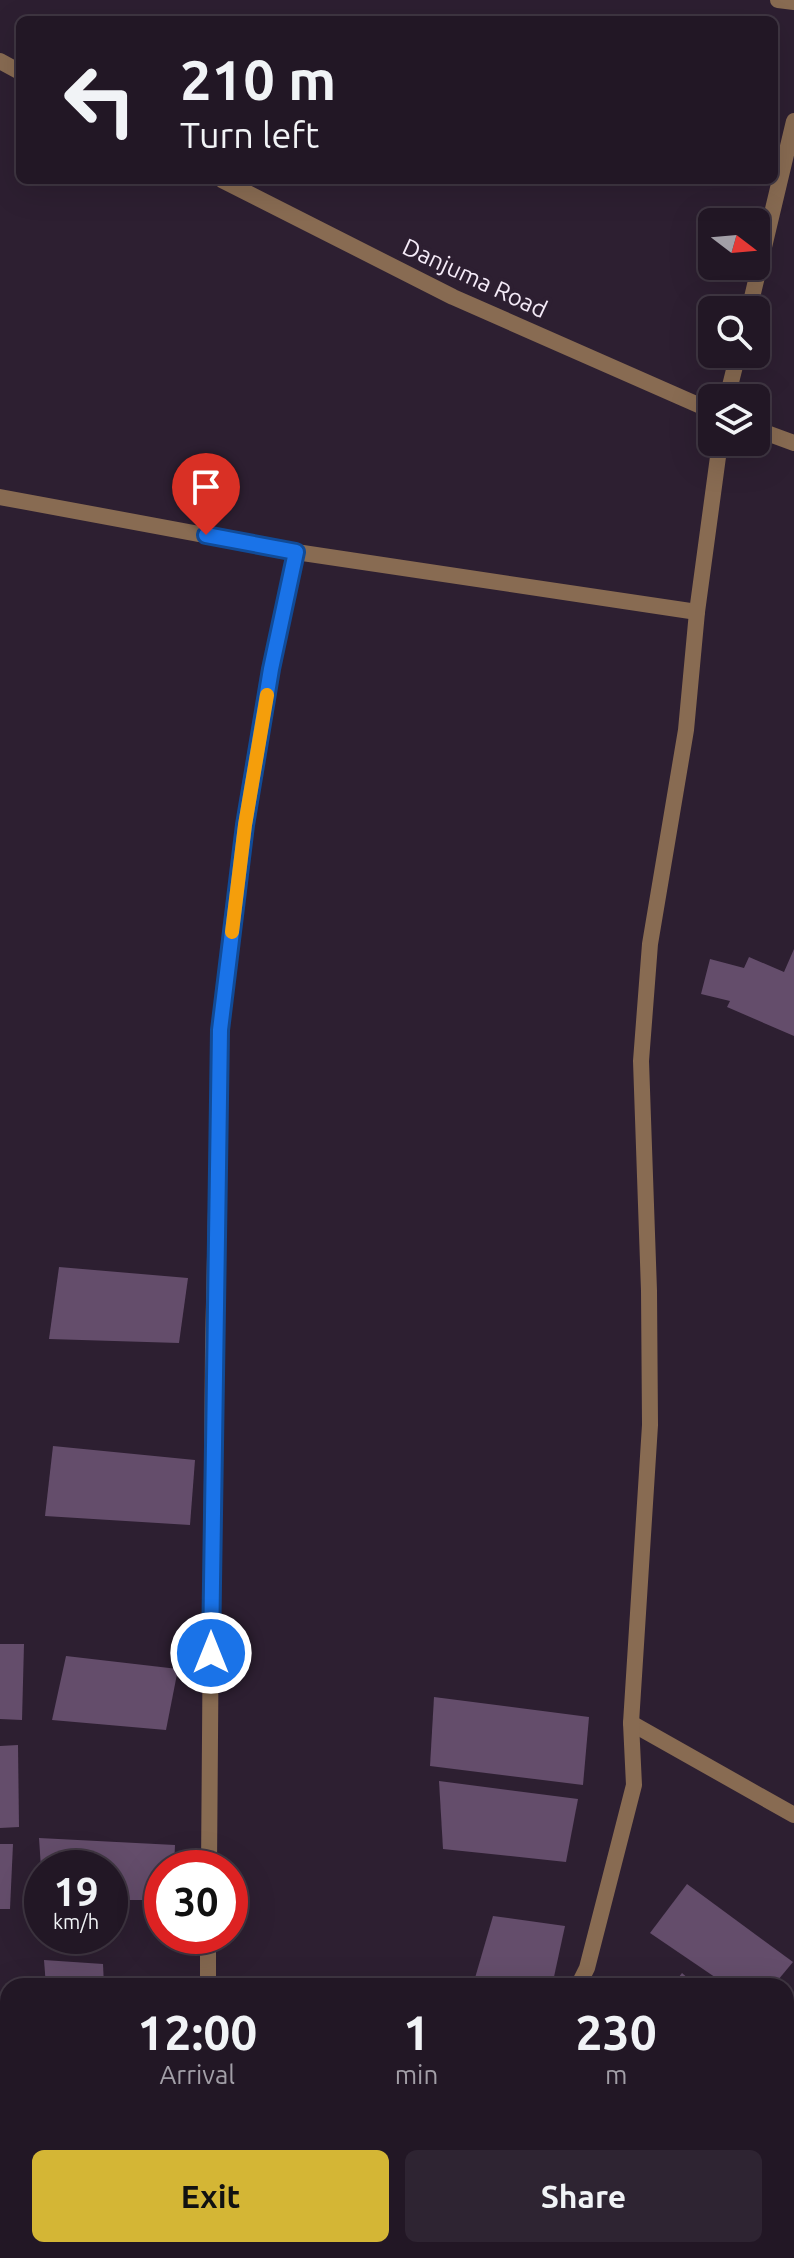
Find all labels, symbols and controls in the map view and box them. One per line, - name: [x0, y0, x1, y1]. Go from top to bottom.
- icon: left: [48, 48, 152, 152]
- text: 210 m: [180, 48, 336, 111]
- text: Turn left: [180, 114, 319, 155]
- north arrow: [698, 208, 770, 280]
- map controls: [698, 208, 770, 456]
- street label: Danjuma Road: [398, 233, 552, 323]
- button: search: [698, 296, 770, 368]
- button: layers: [698, 384, 770, 456]
- pin: [172, 453, 240, 535]
- icon: arrive: [184, 465, 228, 509]
- position arrow: [169, 1611, 253, 1695]
- speed limit sign: 30: [144, 1850, 248, 1954]
- text: 19: [53, 1869, 99, 1914]
- text: km/h: [53, 1910, 99, 1933]
- text: 12:00: [137, 2005, 257, 2059]
- text: 1: [403, 2005, 430, 2059]
- text: 230: [576, 2005, 657, 2059]
- text: Arrival: [159, 2060, 235, 2089]
- text: min: [395, 2060, 438, 2089]
- text: m: [605, 2060, 627, 2089]
- button: Exit: [32, 2150, 389, 2242]
- button: Share: [405, 2150, 762, 2242]

